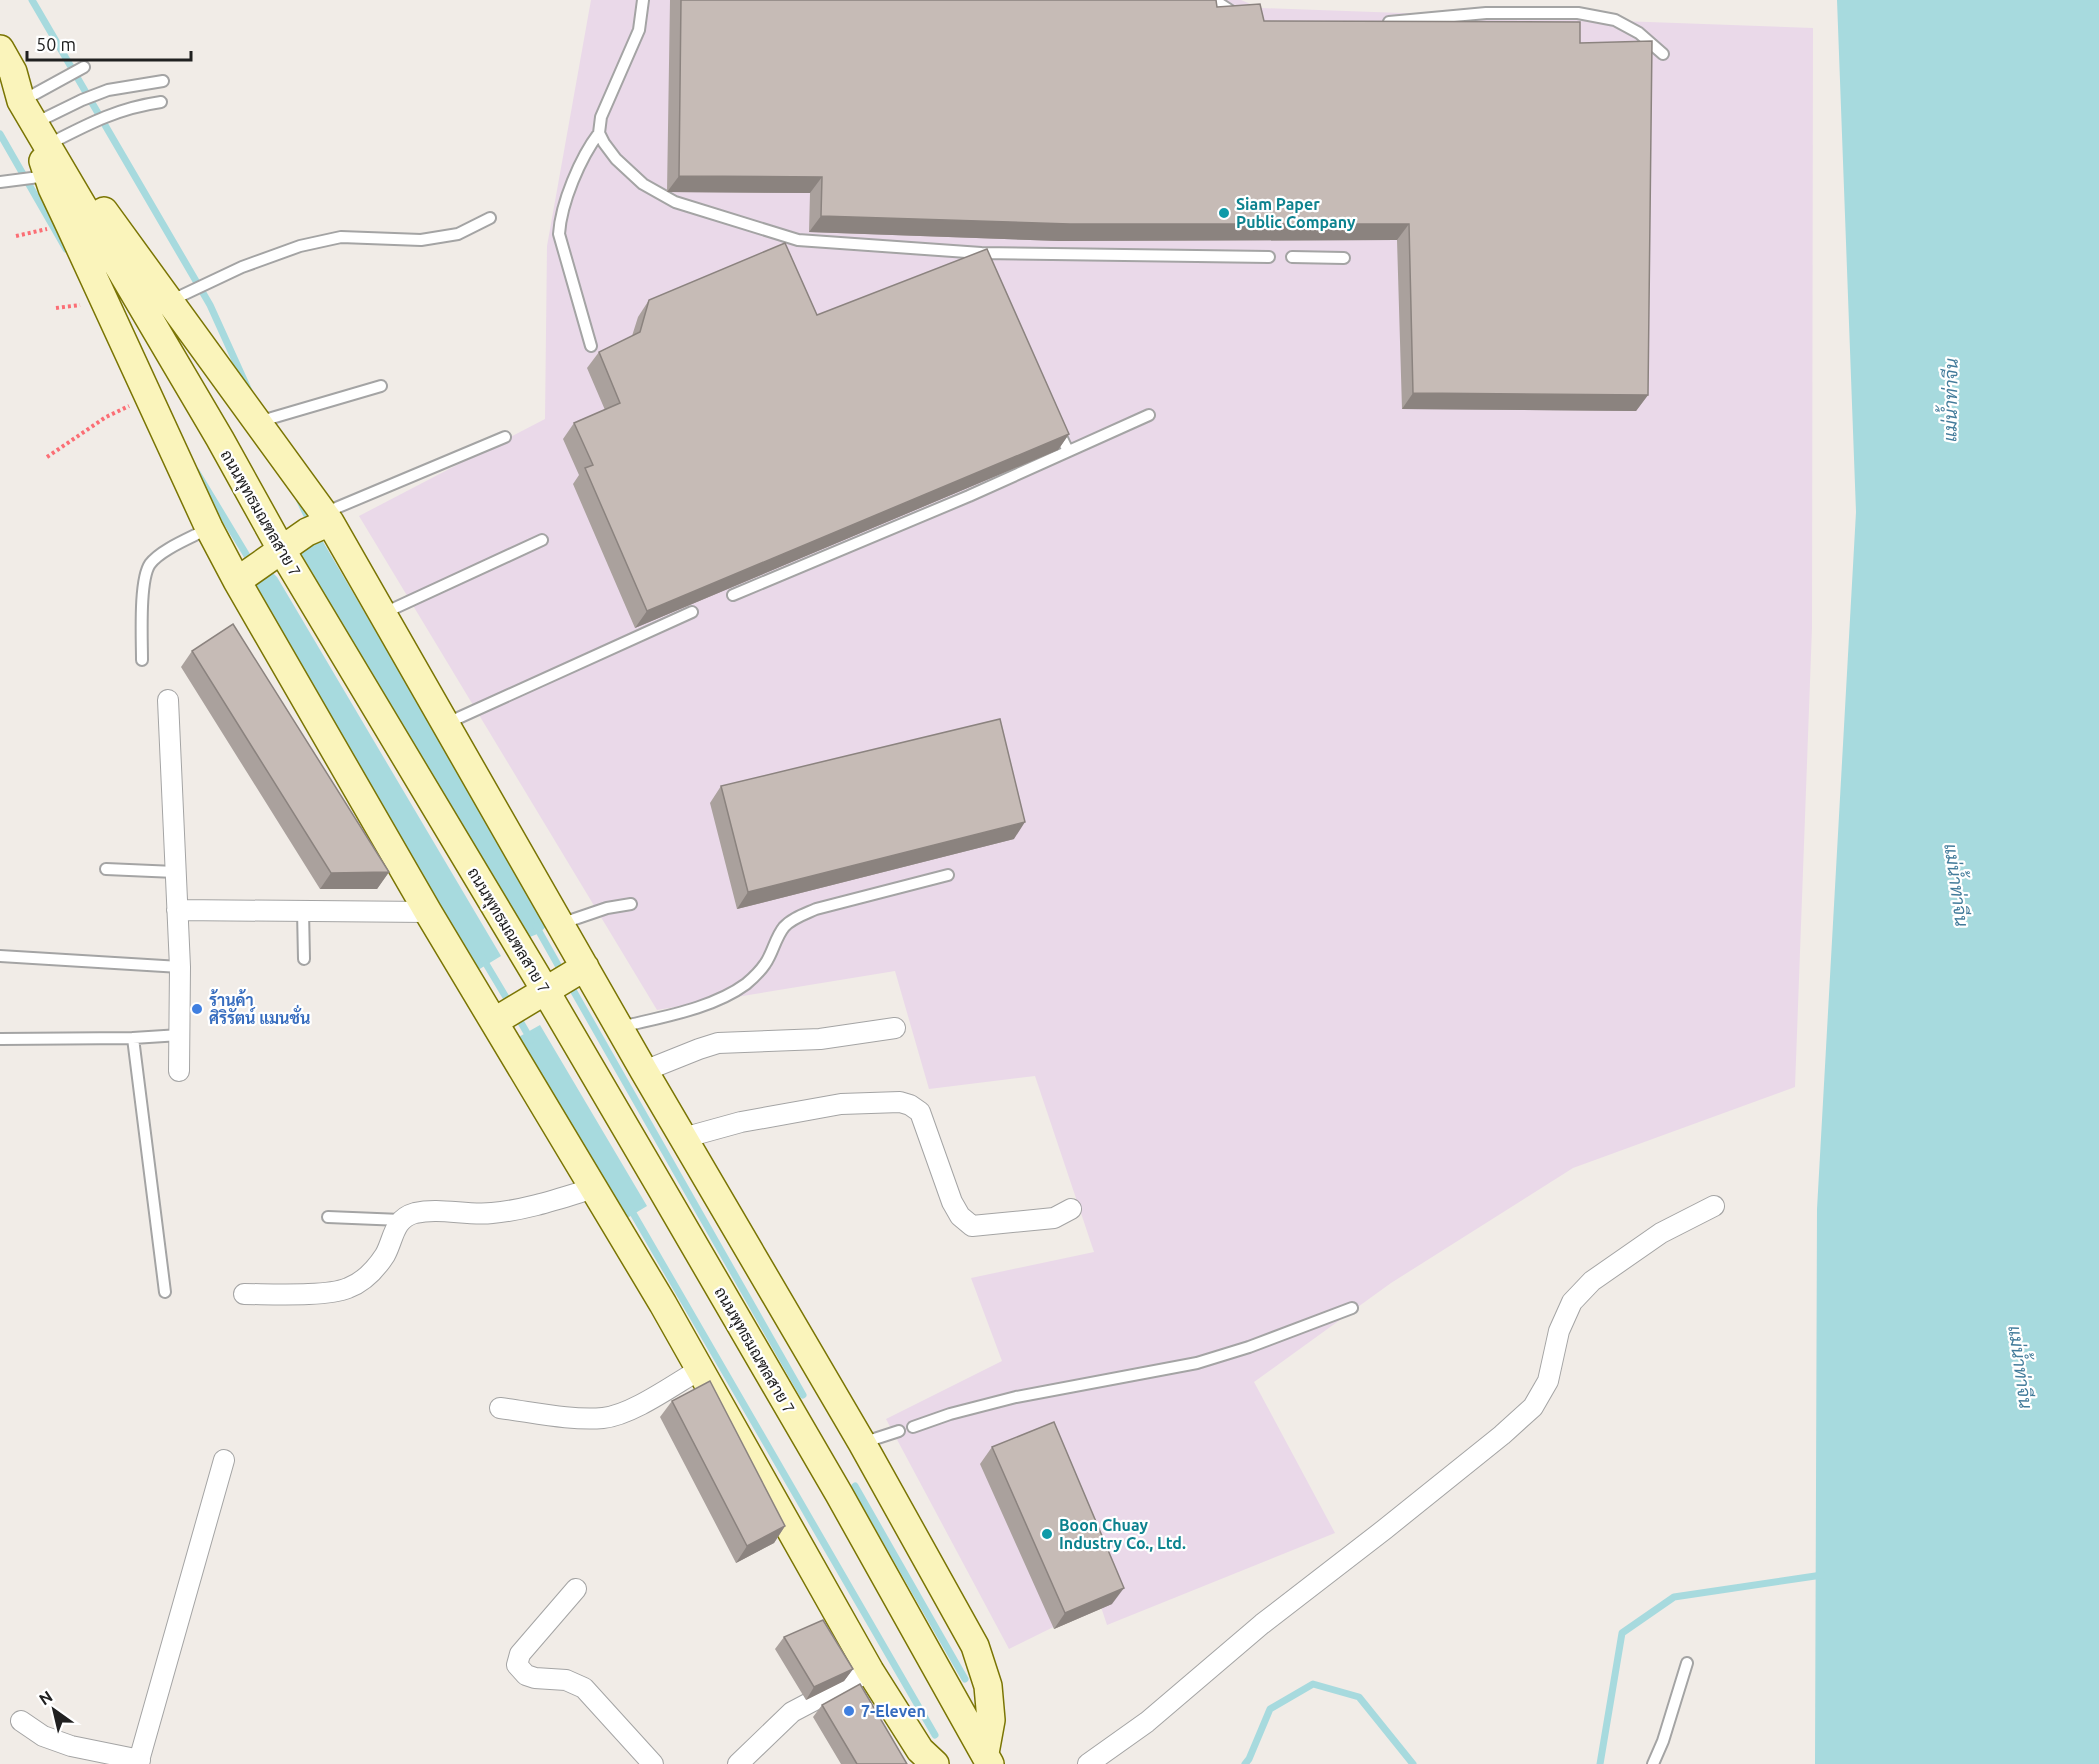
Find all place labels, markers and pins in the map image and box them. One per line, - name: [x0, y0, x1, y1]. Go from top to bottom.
- place label: Siam Paper Public Company: [1236, 195, 1356, 231]
- marker: Siam Paper Public Company: [1217, 206, 1231, 220]
- place label: ร้านค้า ศิริรัตน์ แมนชั่น: [209, 989, 310, 1027]
- marker: ร้านค้า ศิริรัตน์ แมนชั่น: [190, 1002, 204, 1016]
- place label: Boon Chuay Industry Co., Ltd.: [1059, 1516, 1186, 1552]
- marker: Boon Chuay Industry Co., Ltd.: [1040, 1527, 1054, 1541]
- place label: 7-Eleven: [861, 1702, 926, 1720]
- marker: 7-Eleven: [842, 1704, 856, 1718]

